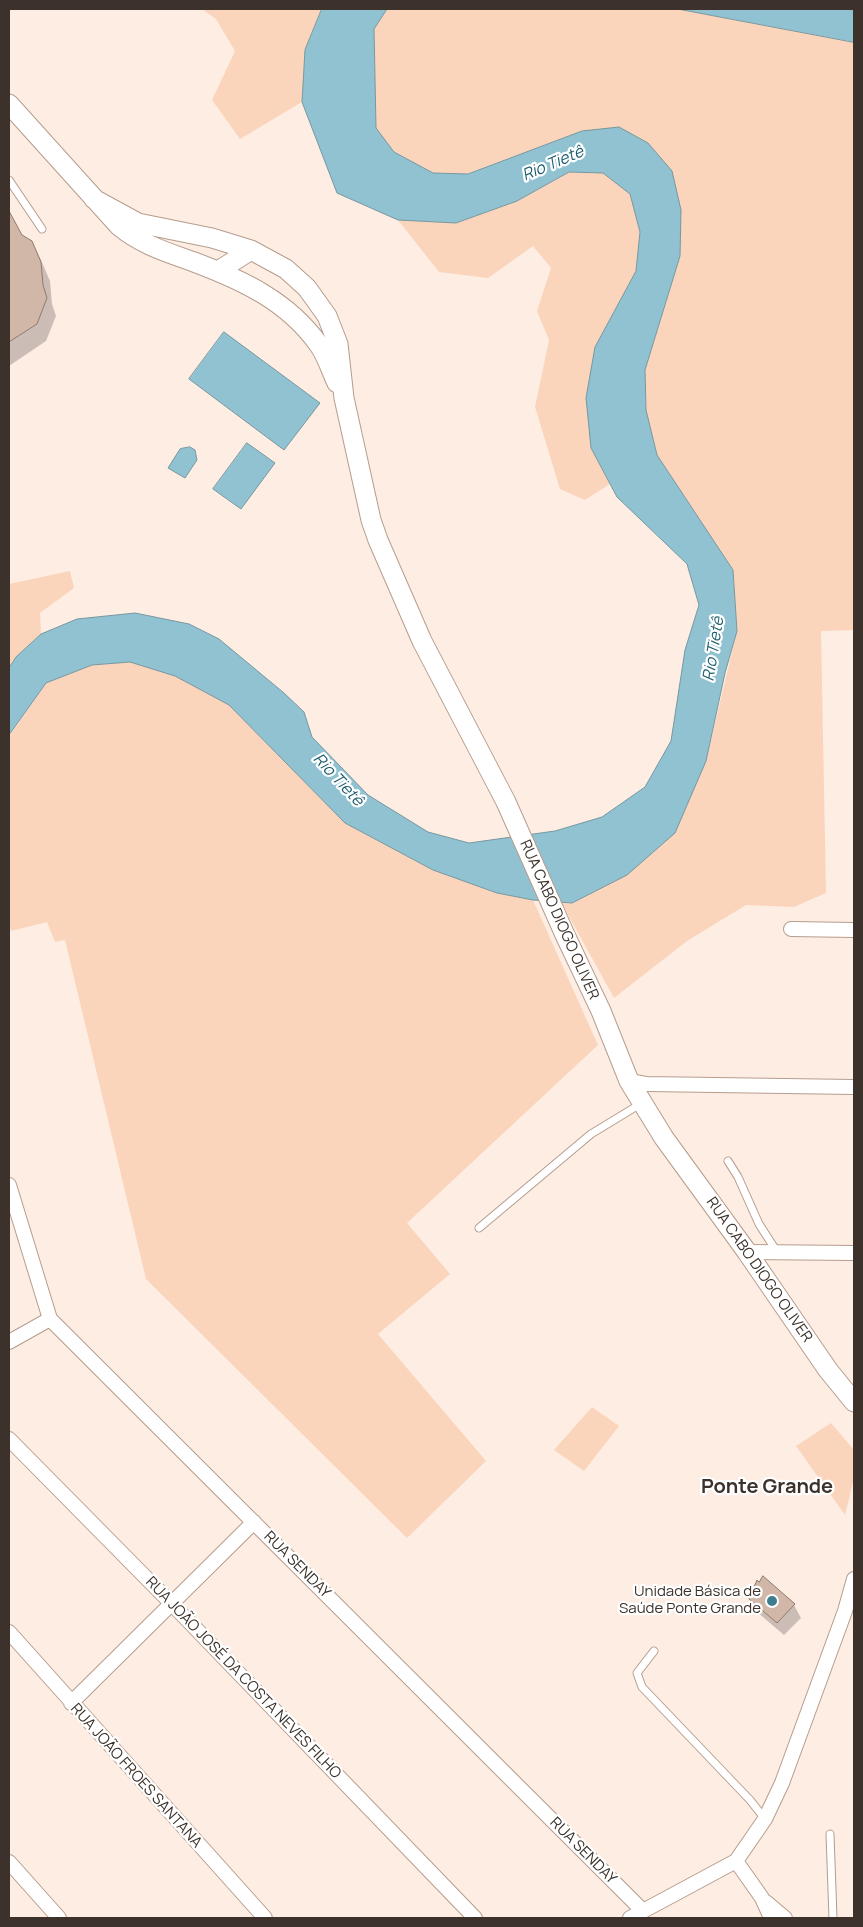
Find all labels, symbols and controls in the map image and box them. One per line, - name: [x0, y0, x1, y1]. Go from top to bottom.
- water label: Rio Tietê: [519, 142, 587, 186]
- water label: Rio Tietê: [699, 615, 729, 683]
- water label: Rio Tietê: [309, 750, 367, 810]
- street label: RUA CABO DIOGO OLIVER: [516, 837, 602, 1003]
- street label: RUA CABO DIOGO OLIVER: [702, 1194, 816, 1346]
- district label: Ponte Grande: [701, 1475, 833, 1499]
- street label: RUA SENDAY: [260, 1528, 334, 1602]
- street label: RUA JOÃO JOSÉ DA COSTA NEVES FILHO: [142, 1573, 344, 1783]
- place label: Unidade Básica de Saúde Ponte Grande: [619, 1583, 761, 1618]
- marker: Unidade Básica de Saúde Ponte Grande: [765, 1594, 779, 1608]
- street label: RUA JOÃO FROES SANTANA: [66, 1700, 206, 1852]
- street label: RUA SENDAY: [546, 1814, 620, 1888]

